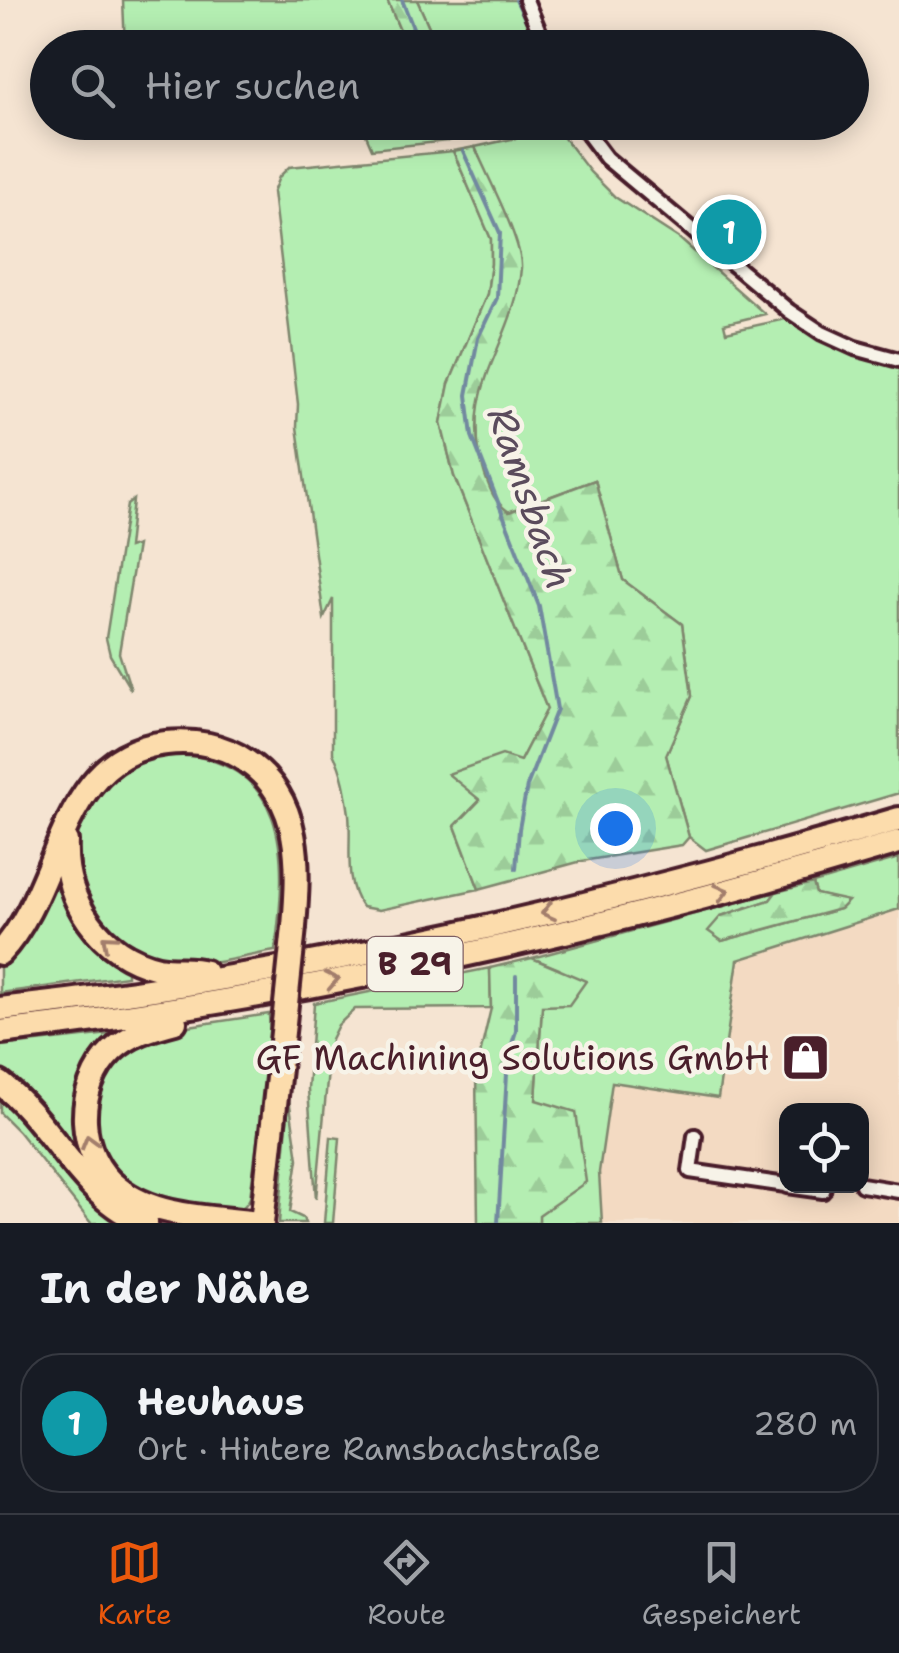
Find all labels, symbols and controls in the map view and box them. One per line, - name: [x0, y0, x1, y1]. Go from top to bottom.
- search box: [30, 30, 869, 140]
- icon: search: [65, 58, 120, 113]
- text: Hier suchen: [145, 60, 360, 111]
- pin: 1: [696, 194, 762, 270]
- water label: Ramsbach: [476, 400, 585, 596]
- your location: [590, 803, 641, 854]
- one-way arrow: [712, 882, 730, 903]
- one-way arrow: [540, 900, 557, 921]
- one-way arrow: [101, 935, 119, 953]
- road number: B 29: [368, 937, 462, 991]
- one-way arrow: [324, 970, 341, 991]
- shop icon: GF Machining Solutions GmbH: [779, 1032, 831, 1084]
- place label: GF Machining Solutions GmbH: [256, 1034, 770, 1081]
- map controls: [779, 1103, 869, 1193]
- button: locate: [779, 1103, 869, 1193]
- one-way arrow: [80, 1134, 101, 1152]
- text: In der Nähe: [40, 1260, 310, 1316]
- text: Heuhaus: [137, 1376, 305, 1427]
- text: 1: [67, 1402, 82, 1445]
- text: 280 m: [753, 1402, 857, 1445]
- text: Ort · Hintere Ramsbachstraße: [137, 1427, 601, 1470]
- tab: Karte: [98, 1535, 172, 1633]
- tab: Route: [367, 1535, 446, 1633]
- tab: Gespeichert: [642, 1535, 801, 1633]

